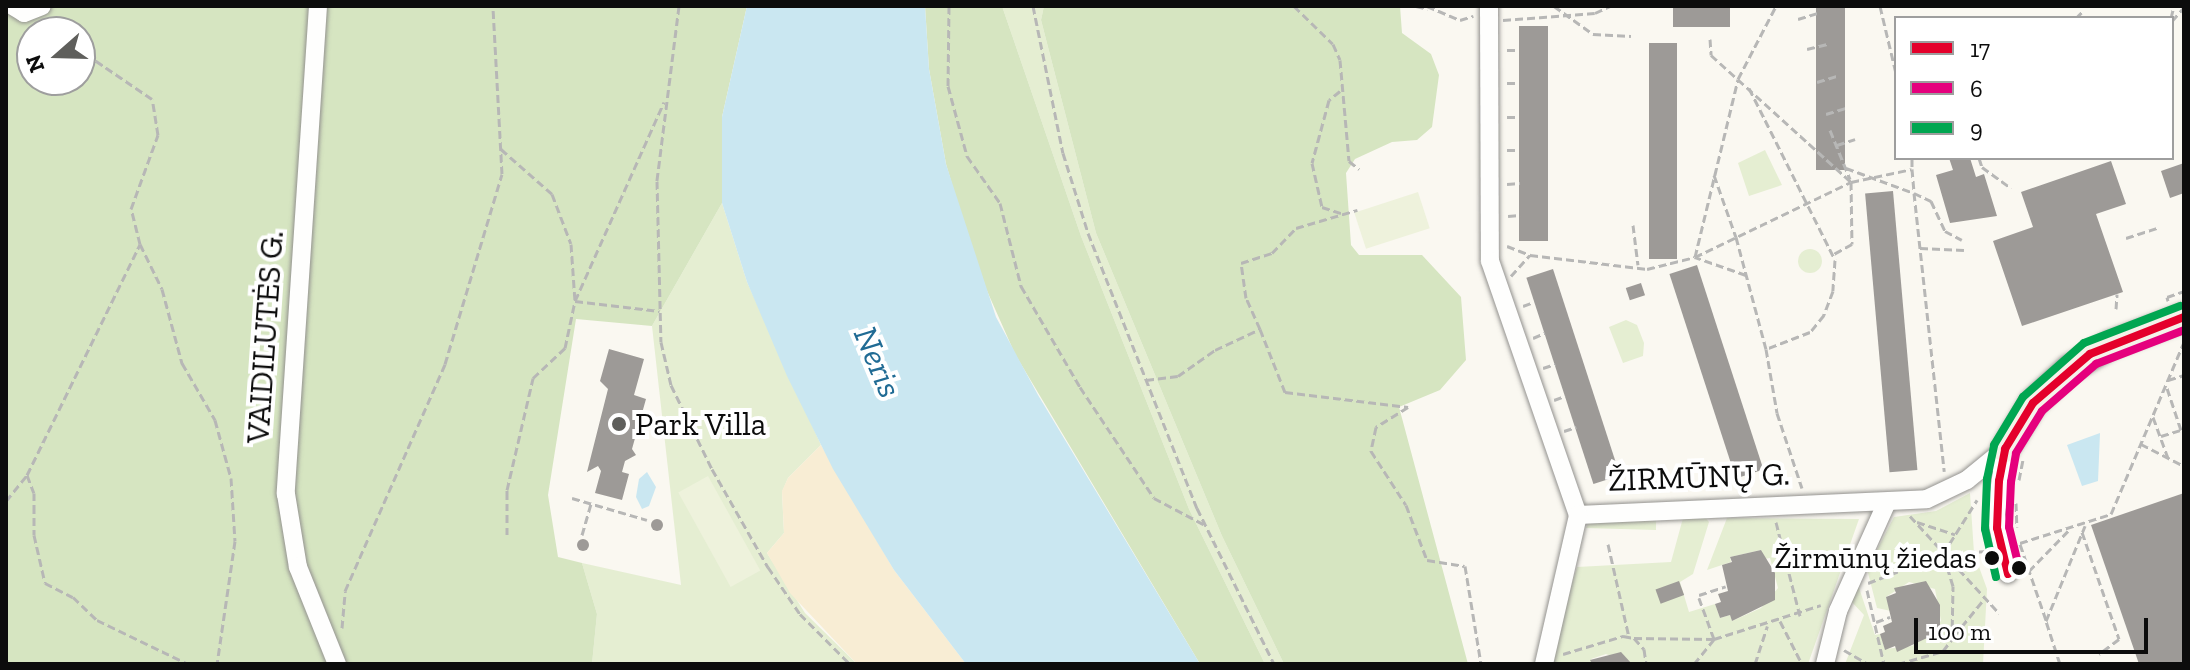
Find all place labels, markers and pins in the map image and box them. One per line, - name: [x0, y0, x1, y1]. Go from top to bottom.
- place label: Park Villa: [635, 405, 767, 443]
- marker: Park Villa: [610, 415, 628, 433]
- place label: Žirmūnų žiedas: [1775, 540, 1977, 576]
- marker: Žirmūnų žiedas: [1984, 550, 2000, 566]
- unlabelled marker: [2011, 560, 2027, 576]

